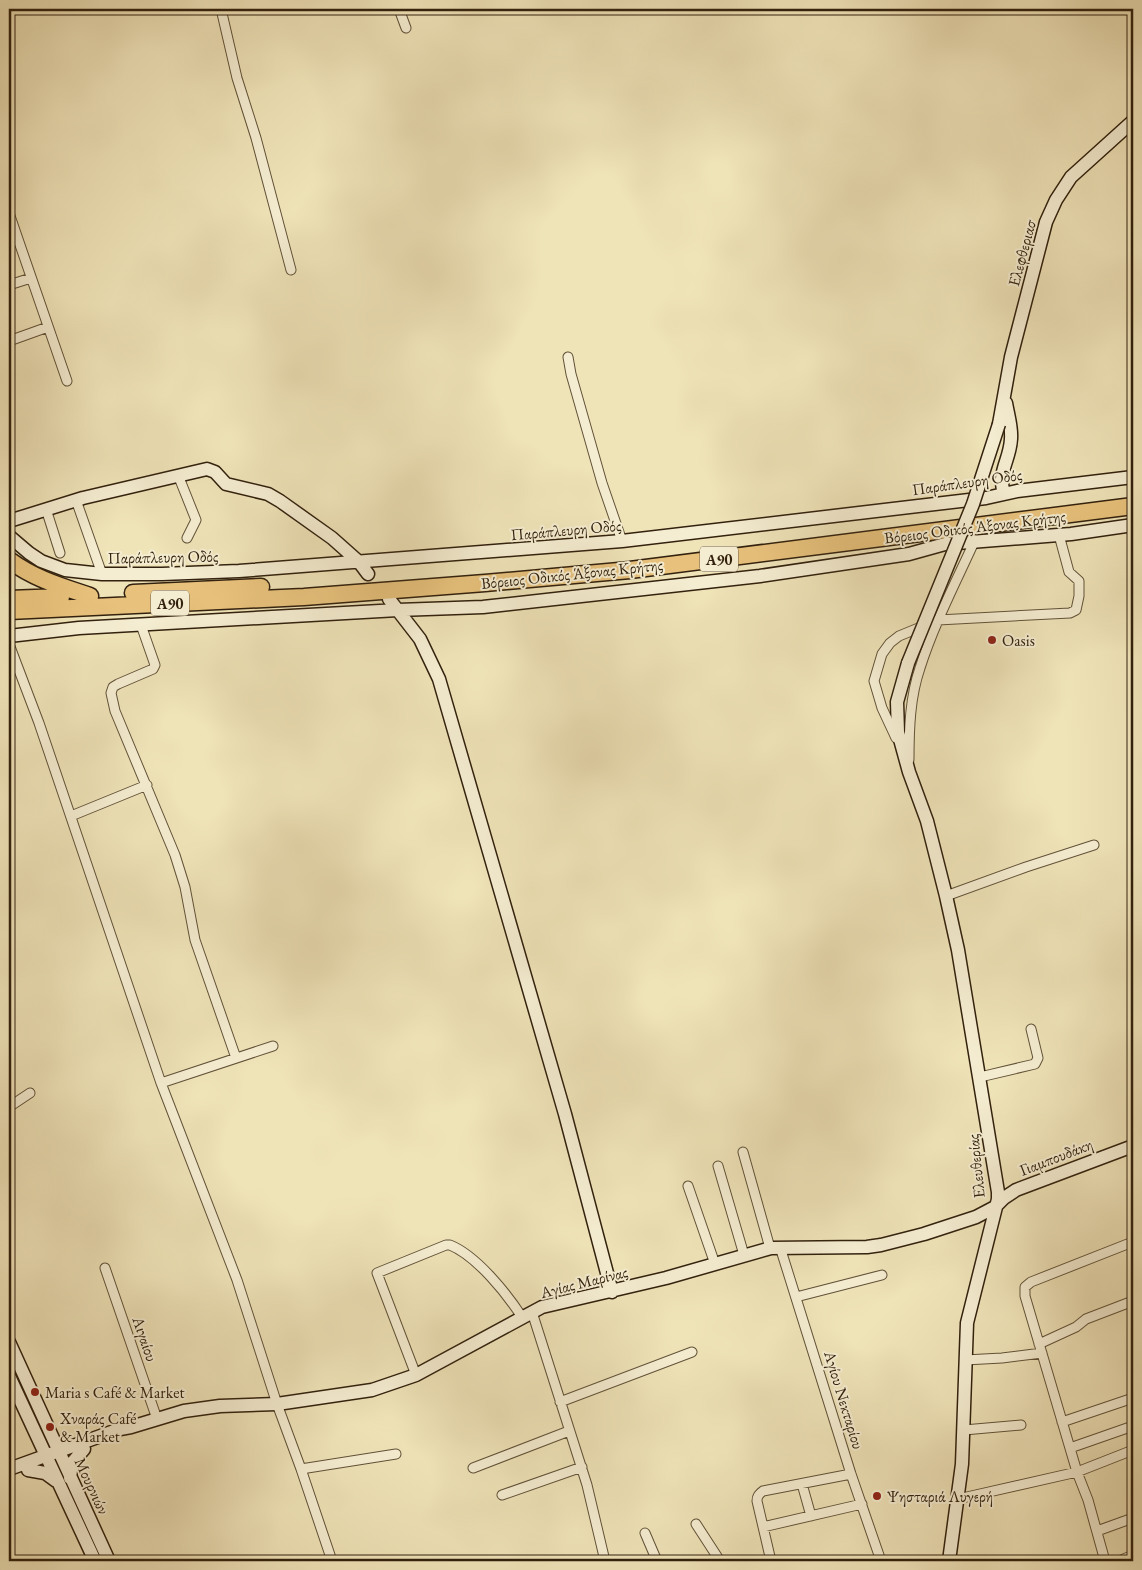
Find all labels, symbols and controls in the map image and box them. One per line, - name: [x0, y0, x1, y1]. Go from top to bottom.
- street label: Ελεφθεριασ: [1003, 217, 1041, 289]
- street label: Παράπλευρη Οδός: [911, 464, 1024, 500]
- street label: Βόρειος Οδικός Άξονας Κρήτης: [883, 505, 1067, 549]
- street label: Παράπλευρη Οδός: [510, 515, 623, 545]
- street label: Παράπλευρη Οδός: [107, 546, 219, 568]
- road number: Α90: [700, 546, 738, 572]
- street label: Βόρειος Οδικός Άξονας Κρήτης: [480, 554, 664, 594]
- road number: Α90: [151, 590, 189, 616]
- place label: Oasis: [1002, 630, 1035, 651]
- marker: Oasis: [986, 634, 998, 646]
- street label: Ελευθερίας: [962, 1132, 990, 1199]
- street label: Γιαμπουδάκη: [1016, 1133, 1096, 1181]
- street label: Αγίας Μαρίνας: [537, 1261, 630, 1303]
- street label: Αιγαίου: [127, 1313, 162, 1364]
- street label: Αγίου Νεκταρίου: [819, 1347, 869, 1452]
- place label: Maria s Café & Market: [45, 1382, 184, 1403]
- marker: Maria s Café & Market: [29, 1386, 41, 1398]
- place label: Χναράς Café & Market: [59, 1408, 136, 1447]
- marker: Χναράς Café & Market: [44, 1421, 56, 1433]
- street label: Μουρνιών: [70, 1454, 114, 1518]
- place label: Ψησταριά Λυγερή: [887, 1486, 993, 1507]
- marker: Ψησταριά Λυγερή: [871, 1490, 883, 1502]

